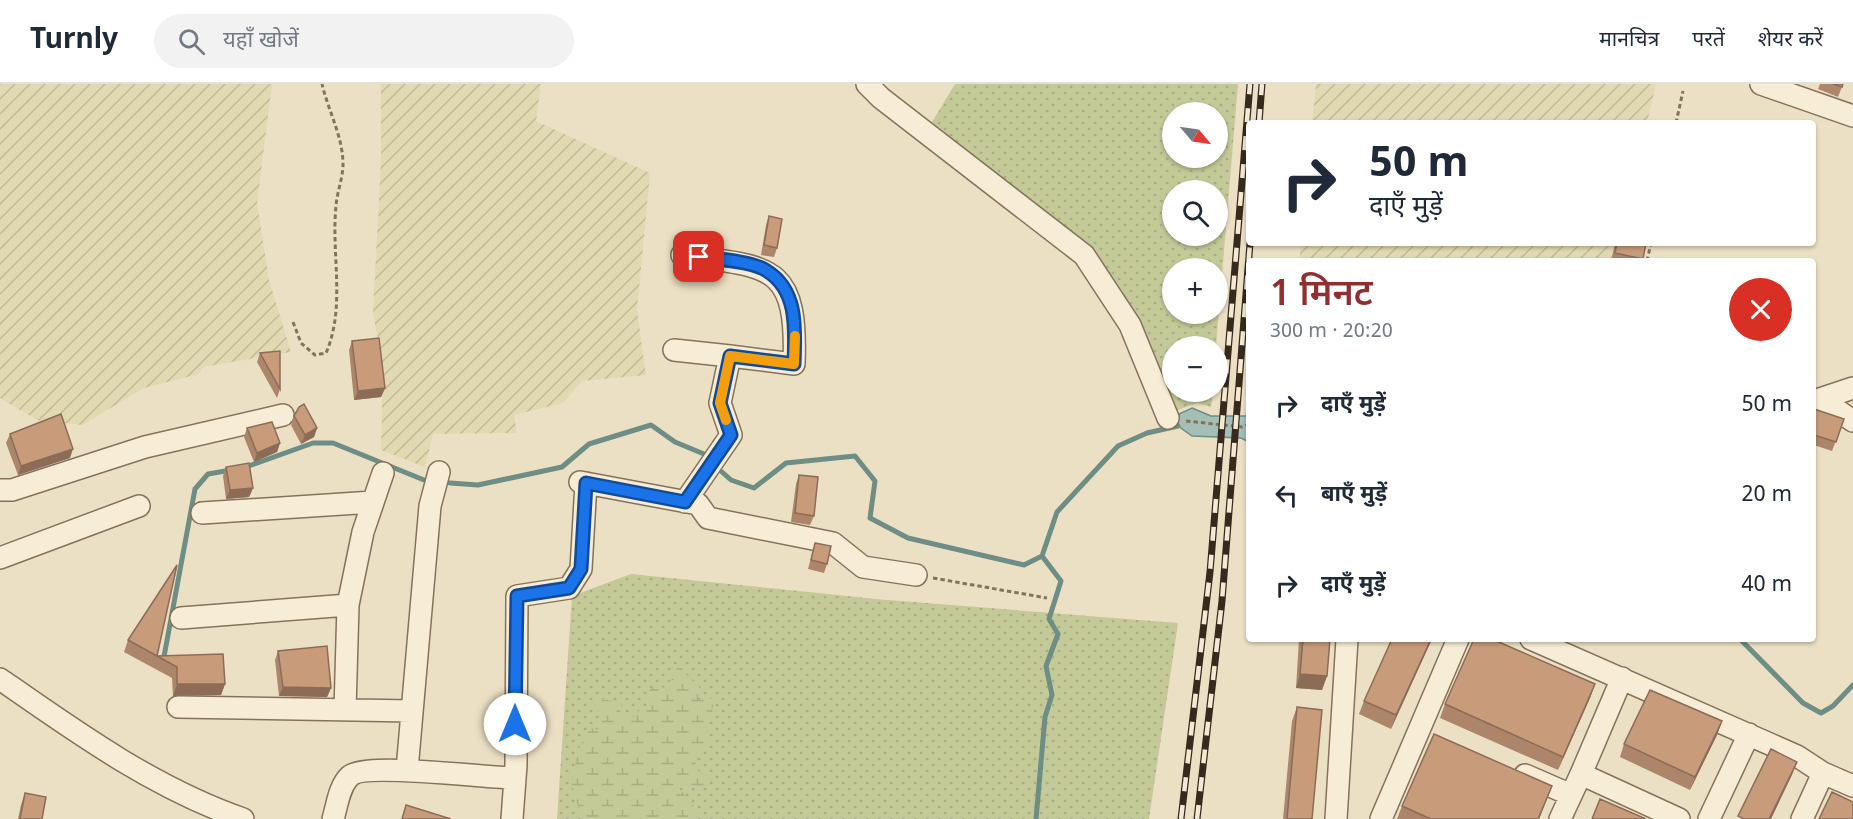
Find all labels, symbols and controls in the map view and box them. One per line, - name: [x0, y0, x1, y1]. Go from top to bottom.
- search box: [154, 14, 574, 68]
- text: Turnly: [30, 23, 118, 59]
- icon: search: [175, 25, 208, 58]
- text: यहाँ खोजें: [223, 27, 299, 56]
- text: मानचित्र: [1599, 27, 1659, 55]
- text: परतें: [1692, 27, 1725, 55]
- text: शेयर करें: [1758, 27, 1823, 55]
- north arrow: [1162, 102, 1228, 168]
- map controls: [1162, 102, 1228, 402]
- text: 50 m: [1369, 138, 1469, 193]
- icon: right: [1270, 144, 1348, 222]
- button: search: [1162, 180, 1228, 246]
- text: दाएँ मुड़ें: [1369, 191, 1443, 226]
- pin: [673, 231, 724, 282]
- icon: arrive: [682, 240, 715, 273]
- button: +: [1162, 258, 1228, 324]
- text: 1 मिनट: [1270, 273, 1373, 320]
- button: close: [1729, 278, 1792, 341]
- text: 300 m · 20:20: [1270, 319, 1393, 345]
- button: −: [1162, 336, 1228, 402]
- icon: right: [1270, 389, 1303, 422]
- text: दाएँ मुड़ें: [1321, 391, 1386, 420]
- text: 50 m: [1741, 391, 1792, 420]
- icon: left: [1270, 479, 1303, 512]
- text: बाएँ मुड़ें: [1321, 481, 1387, 510]
- text: 20 m: [1741, 481, 1792, 510]
- icon: right: [1270, 569, 1303, 602]
- text: दाएँ मुड़ें: [1321, 571, 1386, 600]
- text: 40 m: [1741, 571, 1792, 600]
- position arrow: [483, 692, 547, 756]

